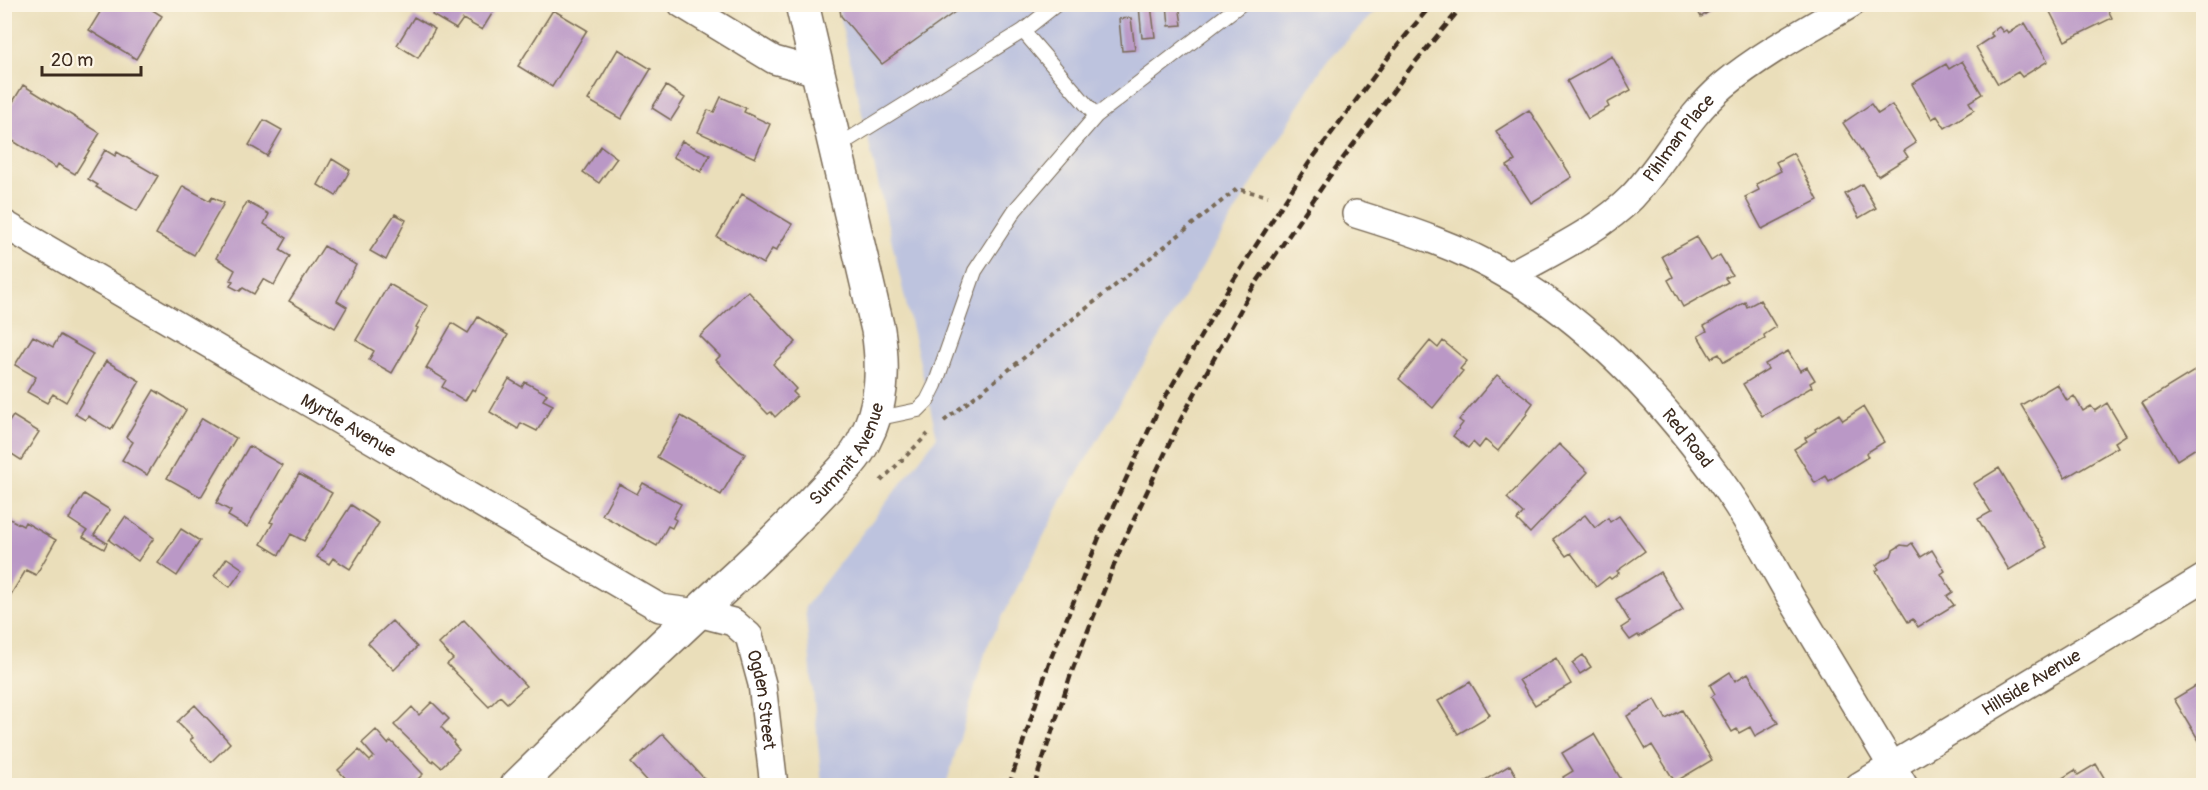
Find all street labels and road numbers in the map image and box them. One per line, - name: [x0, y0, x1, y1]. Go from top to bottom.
- street label: Pihlman Place: [1638, 89, 1720, 187]
- street label: Myrtle Avenue: [296, 389, 400, 463]
- street label: Summit Avenue: [804, 400, 889, 510]
- street label: Red Road: [1657, 404, 1718, 473]
- street label: Hillside Avenue: [1978, 644, 2085, 721]
- street label: Ogden Street: [741, 647, 781, 752]

